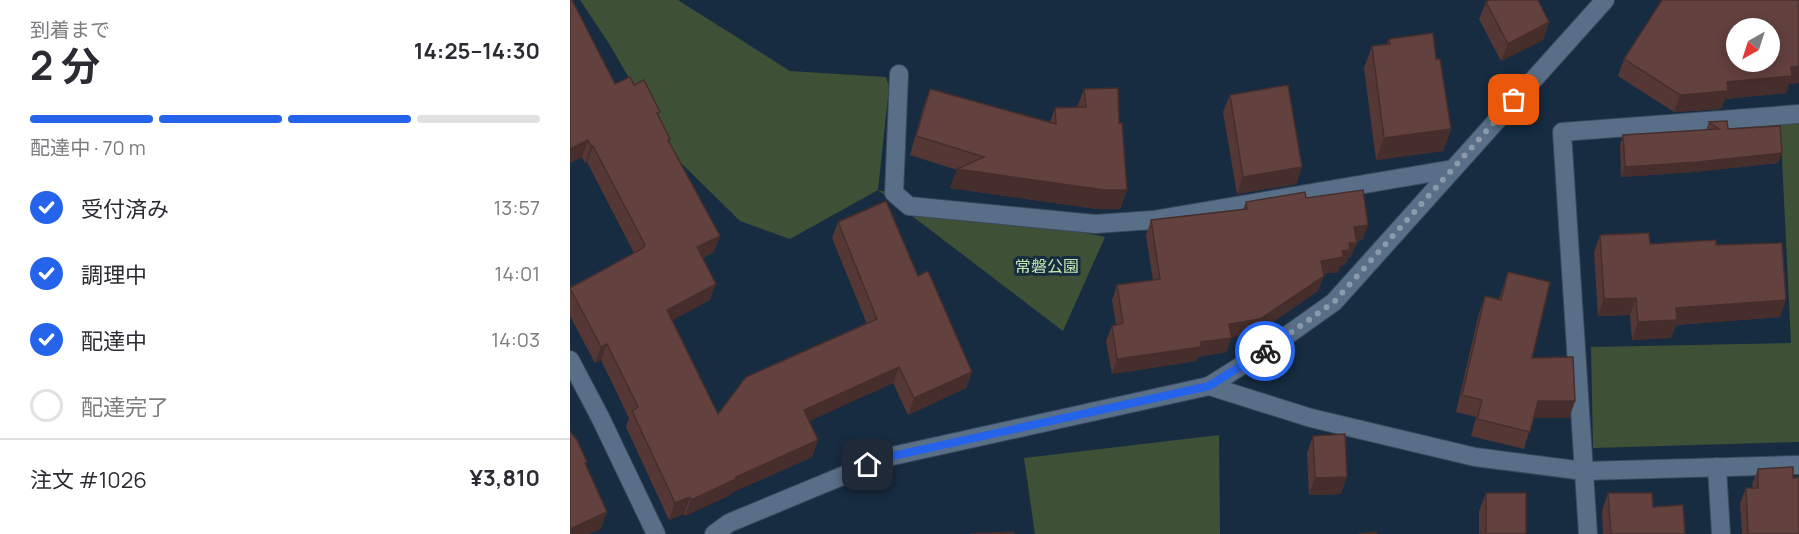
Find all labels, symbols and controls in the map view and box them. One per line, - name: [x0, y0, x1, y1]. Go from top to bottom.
- text: 到着まで: [30, 16, 110, 43]
- north arrow: [1726, 18, 1780, 72]
- map controls: [1726, 18, 1780, 72]
- text: 14:25–14:30: [414, 36, 540, 66]
- text: 2 分: [30, 38, 100, 92]
- pin: [1488, 74, 1539, 125]
- icon: bag: [1497, 83, 1530, 116]
- text: 配達中 · 70 m: [30, 134, 146, 161]
- icon: check: [30, 191, 63, 224]
- text: 受付済み: [81, 194, 169, 224]
- text: 13:57: [494, 194, 540, 221]
- park label: 常磐公園: [1015, 255, 1079, 277]
- icon: check: [30, 257, 63, 290]
- text: 調理中: [81, 260, 147, 290]
- text: 14:01: [494, 260, 540, 287]
- courier: [1235, 321, 1295, 381]
- icon: check: [30, 323, 63, 356]
- text: 配達中: [81, 326, 147, 356]
- text: 14:03: [491, 326, 540, 353]
- icon: bike: [1249, 335, 1282, 368]
- text: 配達完了: [81, 392, 169, 422]
- pin: [842, 439, 893, 490]
- icon: home: [851, 448, 884, 481]
- text: ¥3,810: [469, 463, 540, 493]
- text: 注文 #1026: [30, 465, 147, 495]

